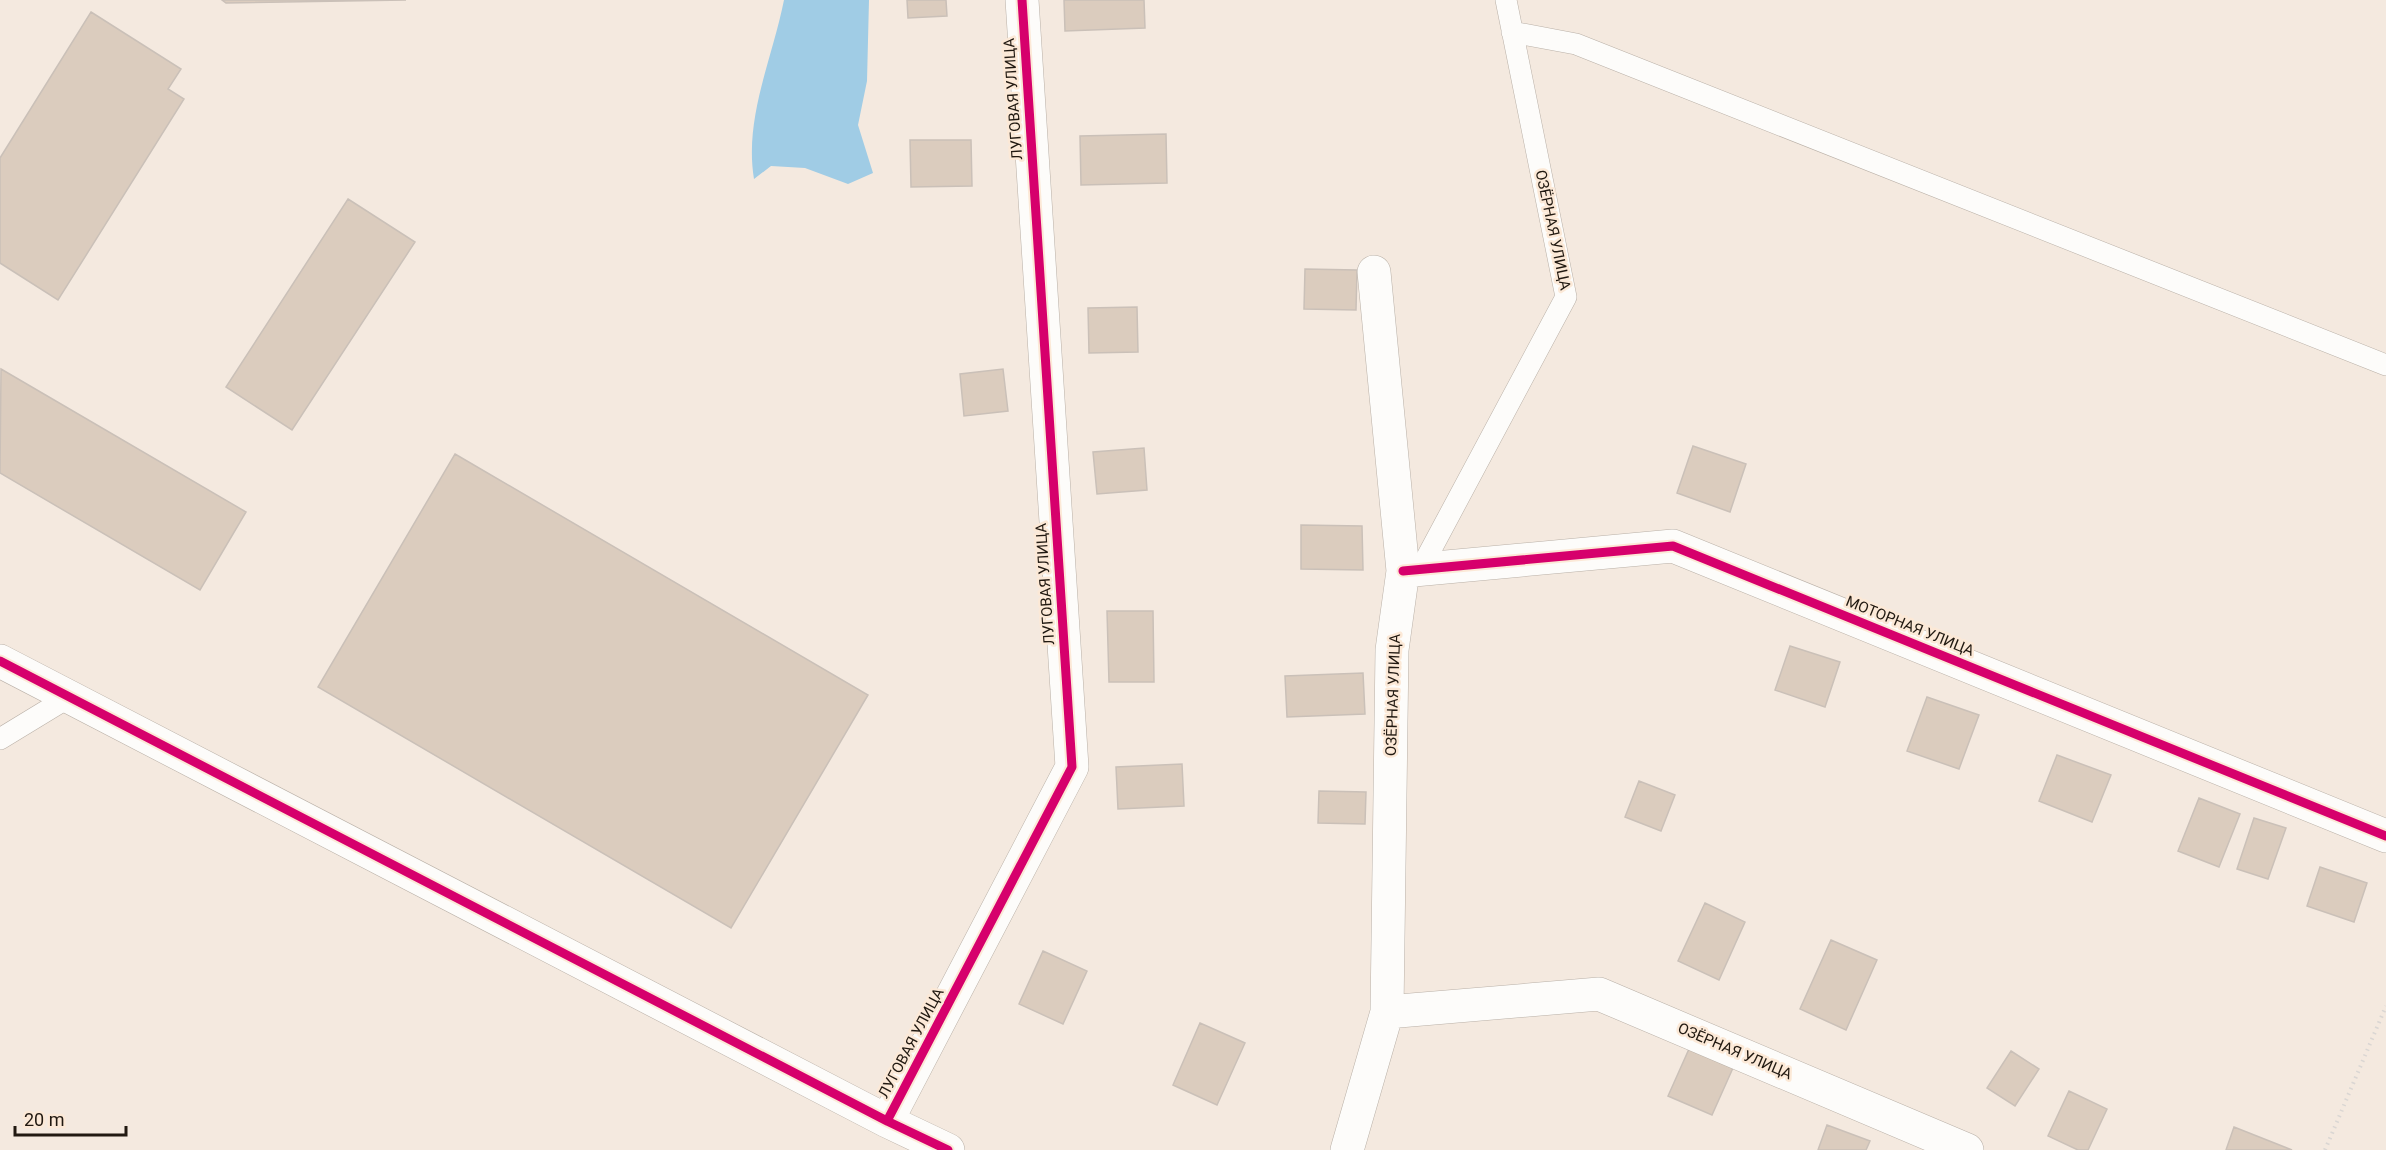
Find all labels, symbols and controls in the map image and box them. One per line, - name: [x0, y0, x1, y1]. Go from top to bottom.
- street label: ЛУГОВАЯ УЛИЦА: [1000, 37, 1026, 160]
- street label: ОЗЁРНАЯ УЛИЦА: [1531, 168, 1575, 292]
- street label: ЛУГОВАЯ УЛИЦА: [1032, 522, 1058, 645]
- street label: МОТОРНАЯ УЛИЦА: [1843, 592, 1977, 660]
- street label: ОЗЁРНАЯ УЛИЦА: [1382, 633, 1404, 756]
- street label: ЛУГОВАЯ УЛИЦА: [874, 985, 948, 1101]
- street label: ОЗЁРНАЯ УЛИЦА: [1675, 1019, 1795, 1083]
- scale bar: [15, 1099, 126, 1137]
- text: 20 m: [24, 1109, 64, 1130]

